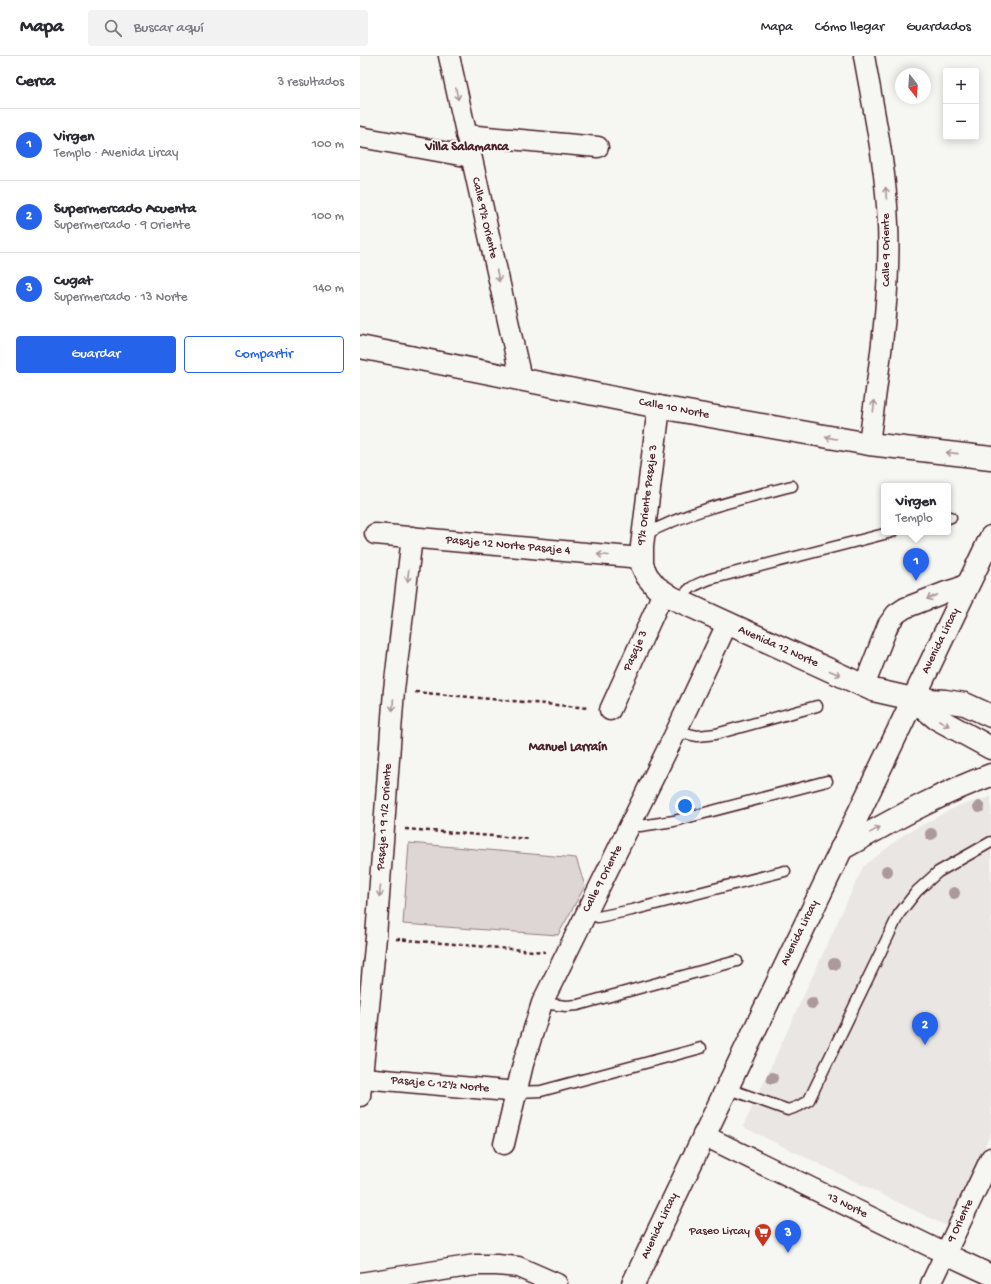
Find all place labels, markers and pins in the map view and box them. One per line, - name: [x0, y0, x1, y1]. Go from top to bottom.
- pin: 1: [903, 548, 929, 581]
- pin: 2: [912, 1012, 938, 1045]
- pin: 3: [775, 1220, 801, 1253]
- supermarket icon: Paseo Lircay: [753, 1222, 773, 1247]
- place label: Paseo Lircay: [688, 1225, 750, 1239]

